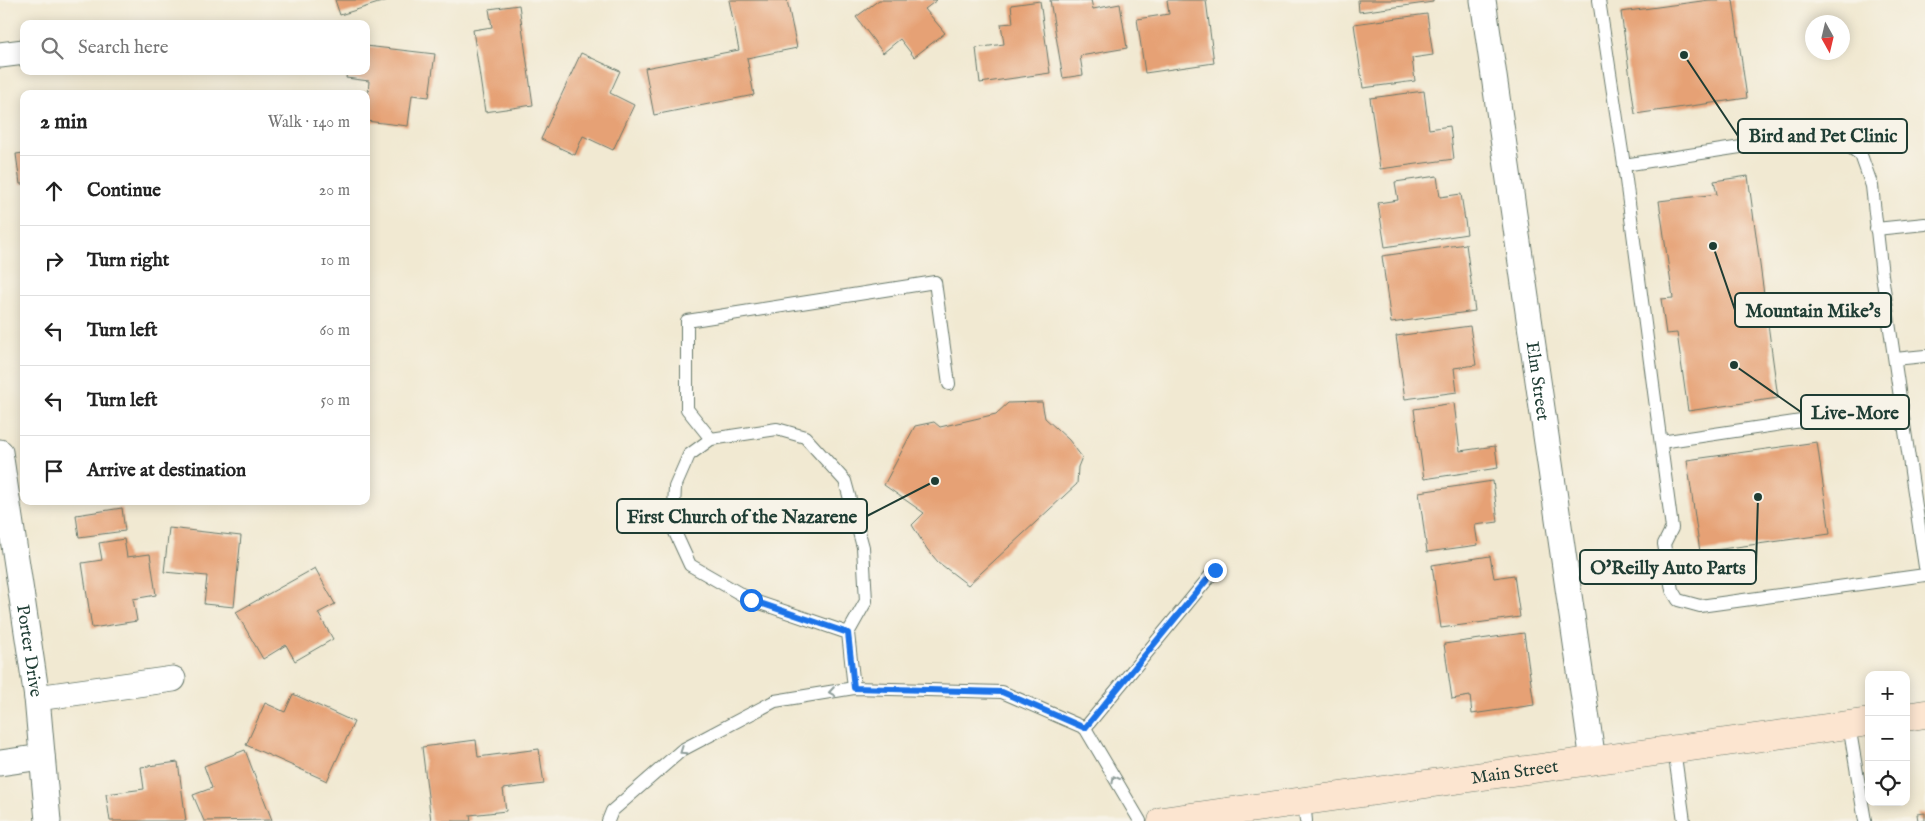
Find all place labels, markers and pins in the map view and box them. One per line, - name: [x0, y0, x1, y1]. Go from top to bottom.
- callout: Bird and Pet Clinic: [1738, 119, 1907, 153]
- callout: Mountain Mike's: [1735, 293, 1891, 327]
- callout: Live-More: [1801, 395, 1909, 429]
- callout: First Church of the Nazarene: [617, 499, 867, 533]
- callout: O'Reilly Auto Parts: [1580, 550, 1756, 584]

